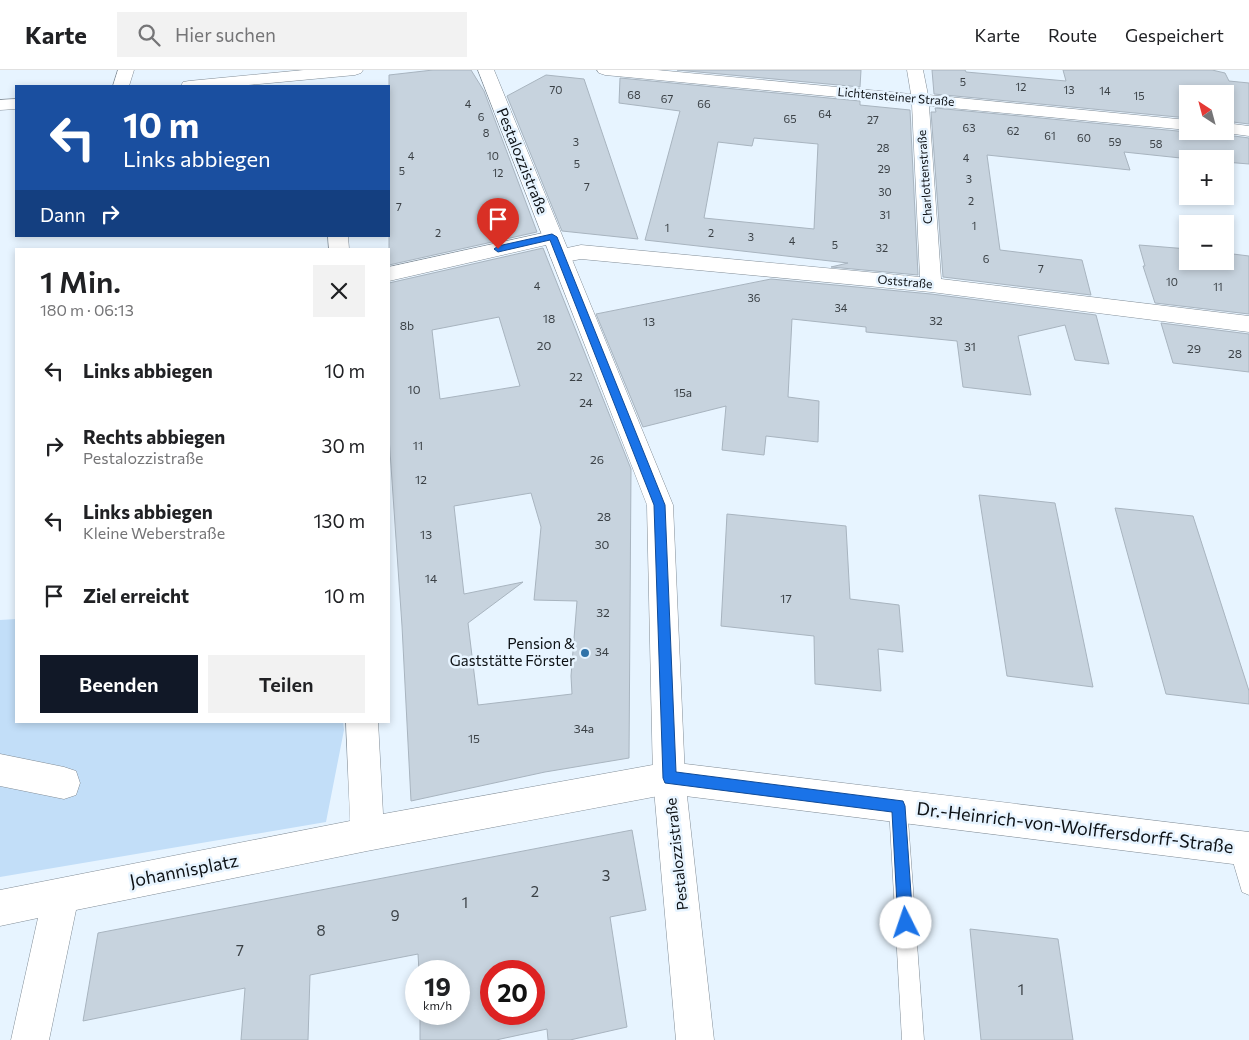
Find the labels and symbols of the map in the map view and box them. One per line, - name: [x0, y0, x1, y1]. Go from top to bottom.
- house number: 5: [960, 75, 966, 88]
- house number: 12: [1016, 80, 1026, 93]
- house number: 70: [550, 83, 562, 96]
- house number: 13: [1064, 83, 1074, 96]
- street label: Lichtensteiner Straße: [837, 84, 955, 108]
- house number: 14: [1099, 84, 1111, 97]
- north arrow: [1179, 85, 1234, 140]
- house number: 68: [627, 88, 641, 101]
- house number: 15: [1133, 89, 1145, 102]
- house number: 67: [661, 92, 673, 105]
- house number: 4: [465, 97, 472, 110]
- house number: 66: [697, 97, 711, 110]
- street label: Pestalozzistraße: [493, 105, 552, 216]
- house number: 64: [818, 107, 832, 120]
- house number: 6: [478, 110, 485, 123]
- house number: 65: [784, 112, 797, 125]
- house number: 27: [867, 113, 879, 126]
- house number: 63: [963, 121, 975, 134]
- house number: 62: [1007, 124, 1019, 137]
- house number: 8: [483, 126, 490, 139]
- house number: 61: [1044, 129, 1056, 142]
- street label: Charlottenstraße: [914, 130, 934, 225]
- house number: 60: [1077, 131, 1091, 144]
- house number: 3: [573, 135, 579, 148]
- house number: 59: [1109, 135, 1122, 148]
- house number: 58: [1150, 137, 1163, 150]
- house number: 28: [877, 141, 890, 154]
- house number: 4: [408, 149, 415, 162]
- house number: 10: [487, 149, 499, 162]
- house number: 4: [963, 151, 970, 164]
- house number: 5: [574, 157, 580, 170]
- house number: 29: [878, 162, 891, 175]
- house number: 5: [399, 164, 405, 177]
- house number: 12: [493, 166, 503, 179]
- house number: 3: [966, 172, 972, 185]
- house number: 7: [584, 180, 590, 193]
- house number: 30: [878, 185, 892, 198]
- house number: 2: [968, 194, 974, 207]
- pin: [477, 198, 519, 249]
- house number: 7: [396, 200, 402, 213]
- house number: 31: [880, 208, 890, 221]
- house number: 1: [972, 219, 976, 232]
- house number: 1: [665, 221, 669, 234]
- house number: 2: [435, 226, 441, 239]
- house number: 2: [708, 226, 714, 239]
- house number: 3: [748, 230, 754, 243]
- house number: 4: [789, 234, 796, 247]
- house number: 5: [832, 238, 838, 251]
- house number: 32: [876, 241, 888, 254]
- house number: 6: [983, 252, 990, 265]
- house number: 7: [1038, 262, 1044, 275]
- street label: Oststraße: [877, 272, 933, 290]
- house number: 10: [1166, 275, 1178, 288]
- house number: 4: [534, 279, 541, 292]
- house number: 11: [1213, 280, 1223, 293]
- house number: 36: [748, 291, 761, 304]
- house number: 34: [835, 301, 848, 314]
- house number: 18: [543, 311, 555, 325]
- house number: 32: [929, 313, 943, 327]
- house number: 13: [643, 314, 655, 328]
- house number: 8b: [400, 318, 414, 332]
- house number: 20: [537, 338, 551, 352]
- house number: 31: [964, 339, 976, 353]
- house number: 29: [1187, 341, 1201, 355]
- house number: 28: [1228, 346, 1242, 360]
- house number: 22: [569, 369, 583, 383]
- house number: 10: [408, 382, 421, 396]
- house number: 15a: [674, 385, 692, 399]
- house number: 24: [579, 395, 593, 409]
- house number: 11: [413, 438, 423, 452]
- house number: 26: [590, 452, 604, 466]
- house number: 12: [415, 472, 427, 486]
- house number: 28: [597, 509, 611, 523]
- house number: 13: [420, 527, 432, 541]
- house number: 30: [595, 537, 610, 551]
- house number: 14: [425, 571, 437, 585]
- house number: 17: [780, 591, 792, 605]
- house number: 32: [596, 605, 610, 619]
- place label: Pension & Gaststätte Förster: [450, 634, 575, 669]
- house number: 34: [595, 644, 609, 658]
- marker: Pension & Gaststätte Förster: [579, 647, 591, 659]
- house number: 34a: [574, 721, 594, 735]
- house number: 15: [468, 731, 480, 745]
- street label: Pestalozzistraße: [661, 797, 691, 911]
- street label: Dr.-Heinrich-von-Wolffersdorff-Straße: [915, 797, 1235, 857]
- street label: Johannisplatz: [128, 849, 240, 891]
- house number: 3: [602, 866, 610, 884]
- house number: 2: [531, 882, 539, 900]
- house number: 1: [462, 893, 468, 911]
- position arrow: [879, 896, 931, 948]
- house number: 9: [390, 906, 400, 924]
- house number: 8: [316, 921, 326, 939]
- house number: 7: [236, 941, 244, 959]
- speed limit sign: 20: [480, 960, 545, 1025]
- house number: 1: [1018, 980, 1024, 998]

